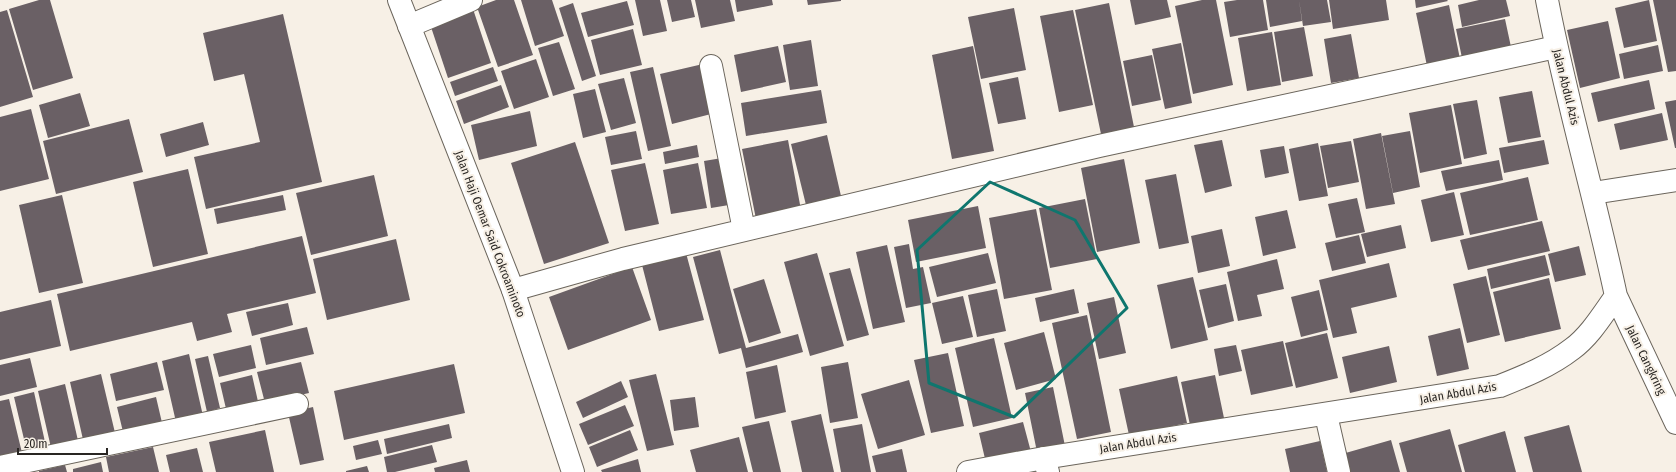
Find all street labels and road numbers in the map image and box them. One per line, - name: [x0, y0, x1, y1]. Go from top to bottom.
- street label: Jalan Abdul Azis: [1550, 48, 1582, 126]
- street label: Jalan Haji Oemar Said Cokroaminoto: [452, 149, 528, 319]
- street label: Jalan Cangkring: [1623, 323, 1669, 397]
- street label: Jalan Abdul Azis: [1418, 379, 1498, 407]
- street label: Jalan Abdul Azis: [1099, 430, 1177, 456]

